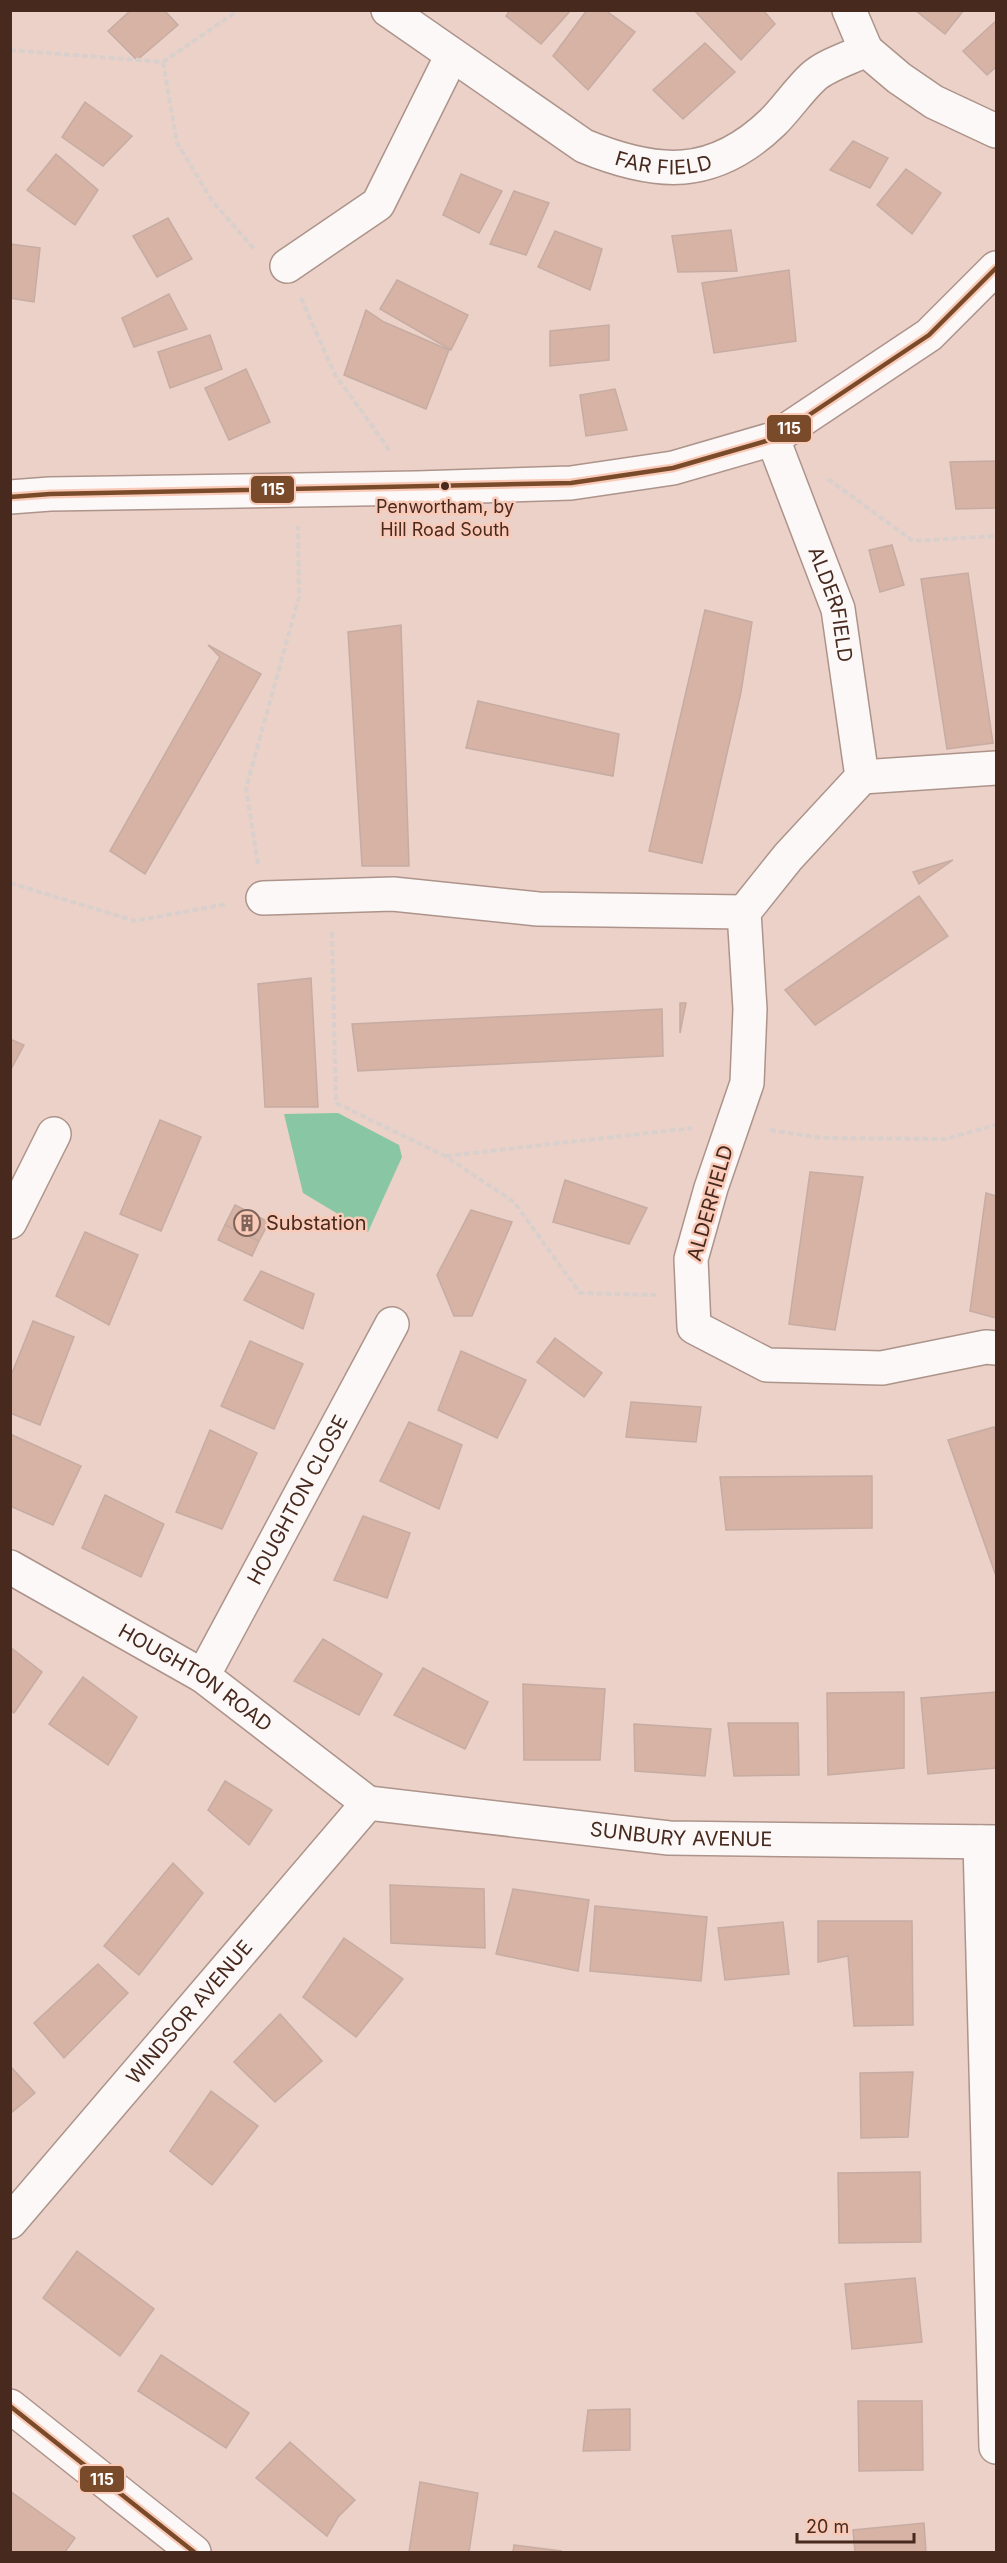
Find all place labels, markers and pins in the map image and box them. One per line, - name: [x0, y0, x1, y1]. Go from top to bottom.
- marker: Penwortham, by Hill Road South: [439, 480, 451, 492]
- place label: Penwortham, by Hill Road South: [376, 496, 514, 540]
- building icon: Substation: [232, 1208, 262, 1238]
- place label: Substation: [266, 1211, 367, 1235]

